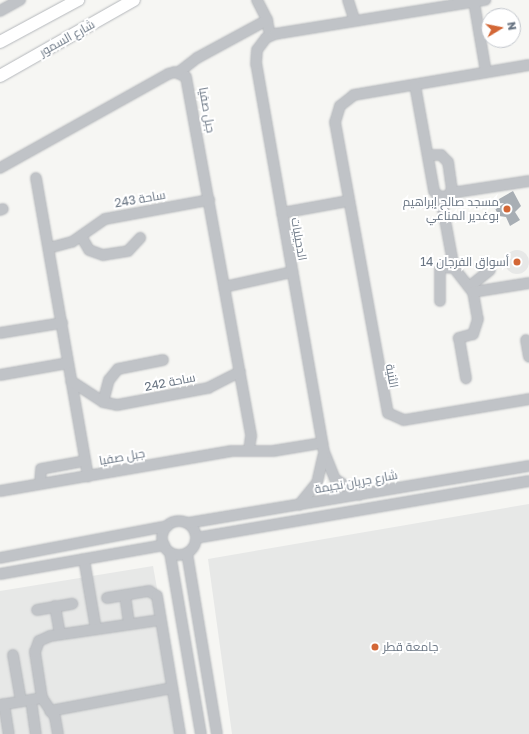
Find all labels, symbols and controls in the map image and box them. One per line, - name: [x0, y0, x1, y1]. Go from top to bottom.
- north arrow: [481, 8, 521, 48]
- street label: شارع السمور: [37, 17, 97, 59]
- text: N: [505, 21, 519, 31]
- street label: جبل صفيا: [196, 86, 218, 134]
- street label: ساحة 243: [113, 187, 167, 211]
- place label: مسجد صالح إبراهيم بوغدير المناعي: [403, 195, 499, 223]
- marker: مسجد صالح إبراهيم بوغدير المناعي: [502, 204, 512, 214]
- street label: الدحيليات: [288, 216, 310, 262]
- place label: أسواق الفرجان 14: [420, 255, 509, 269]
- marker: أسواق الفرجان 14: [512, 257, 522, 267]
- street label: الثنية: [383, 363, 401, 389]
- street label: ساحة 242: [143, 370, 197, 394]
- street label: جبل صفيا: [98, 446, 146, 468]
- street label: شارع جريان نجيمة: [313, 468, 399, 496]
- place label: جامعة قطر: [383, 640, 438, 654]
- marker: جامعة قطر: [370, 642, 380, 652]

